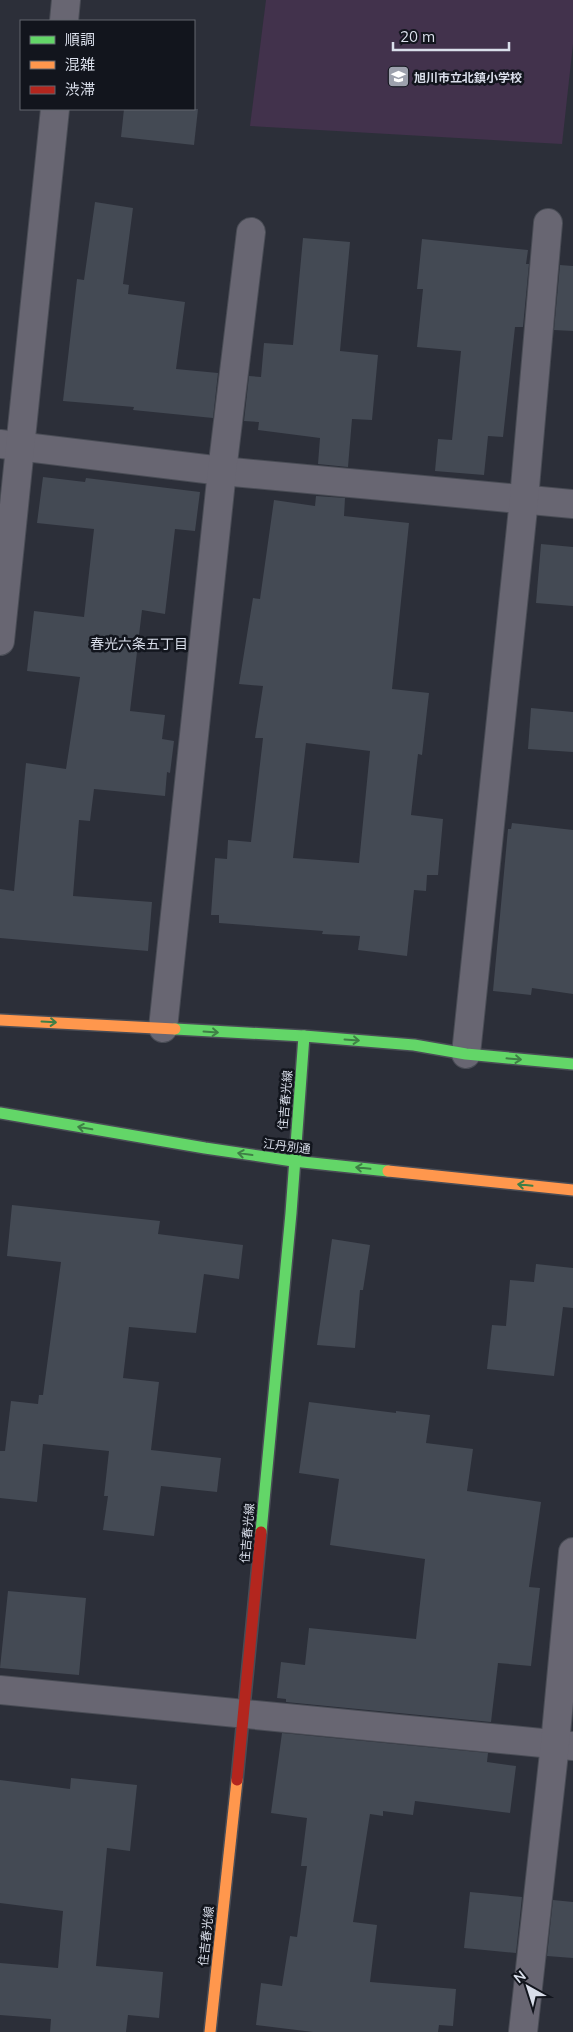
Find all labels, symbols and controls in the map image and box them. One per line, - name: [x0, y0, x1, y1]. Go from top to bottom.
- legend: [20, 20, 195, 110]
- scale bar: [393, 20, 509, 52]
- text: 20 m: [400, 27, 435, 46]
- text: 順調: [65, 30, 95, 49]
- text: 混雑: [65, 55, 95, 74]
- school or university icon: 旭川市立北鎮小学校: [386, 65, 410, 89]
- place label: 旭川市立北鎮小学校: [414, 70, 522, 85]
- text: 渋滞: [65, 80, 95, 99]
- district label: 春光六条五丁目: [90, 635, 188, 653]
- one-way arrow: [40, 1018, 56, 1027]
- one-way arrow: [203, 1027, 219, 1036]
- one-way arrow: [344, 1036, 360, 1045]
- one-way arrow: [505, 1054, 521, 1064]
- street label: 住吉春光線: [275, 1069, 295, 1131]
- one-way arrow: [77, 1122, 93, 1132]
- street label: 江丹別通: [262, 1136, 312, 1156]
- one-way arrow: [237, 1149, 253, 1159]
- one-way arrow: [355, 1163, 371, 1173]
- one-way arrow: [517, 1180, 533, 1190]
- street label: 住吉春光線: [237, 1502, 257, 1564]
- street label: 住吉春光線: [195, 1905, 217, 1967]
- north arrow: [503, 1962, 553, 2012]
- text: N: [510, 1967, 530, 1987]

